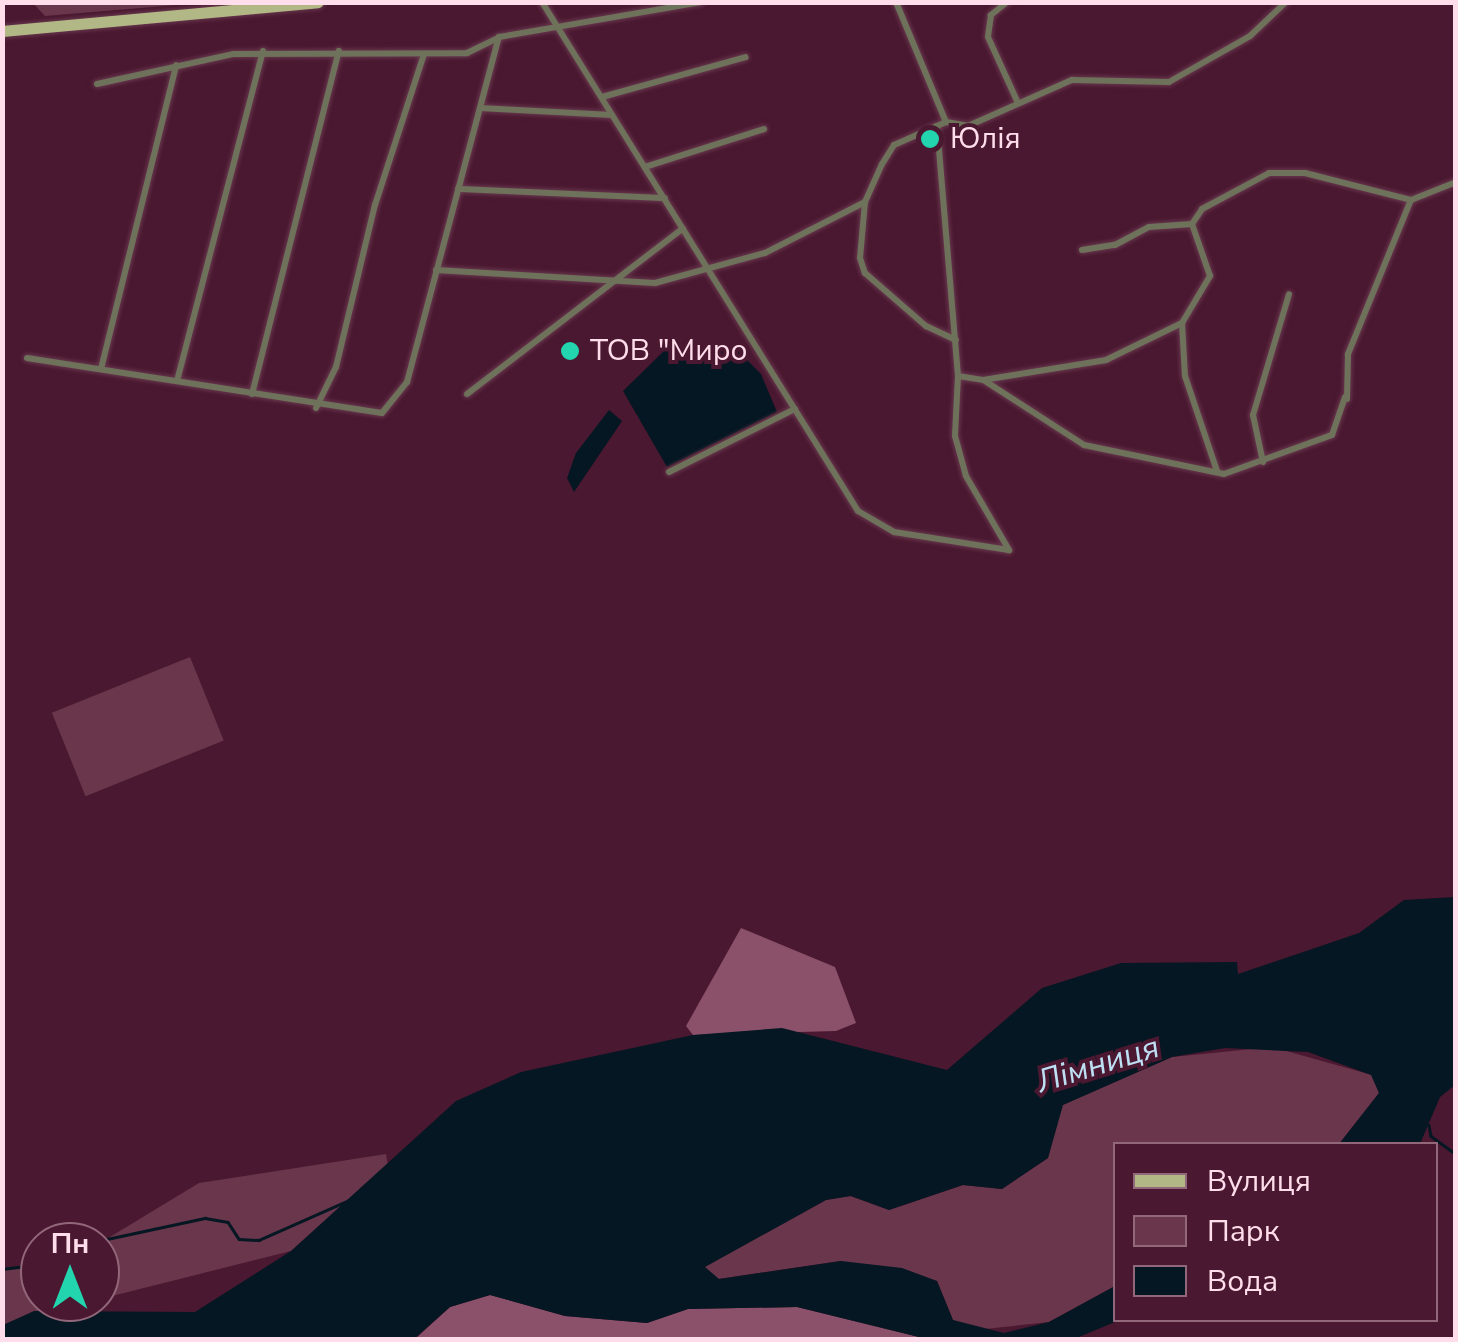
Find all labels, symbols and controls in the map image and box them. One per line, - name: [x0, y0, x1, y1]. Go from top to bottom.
- place label: Юлія: [950, 121, 1021, 157]
- marker: Юлія: [919, 128, 941, 150]
- place label: ТОВ "Миро: [590, 333, 747, 369]
- marker: ТОВ "Миро: [559, 340, 581, 362]
- water label: Лімниця: [1032, 1028, 1164, 1102]
- legend: [1113, 1142, 1438, 1322]
- text: Вулиця: [1207, 1161, 1311, 1202]
- text: Парк: [1207, 1211, 1279, 1252]
- north arrow: [20, 1222, 120, 1322]
- text: Пн: [51, 1225, 89, 1263]
- text: Вода: [1207, 1261, 1278, 1302]

